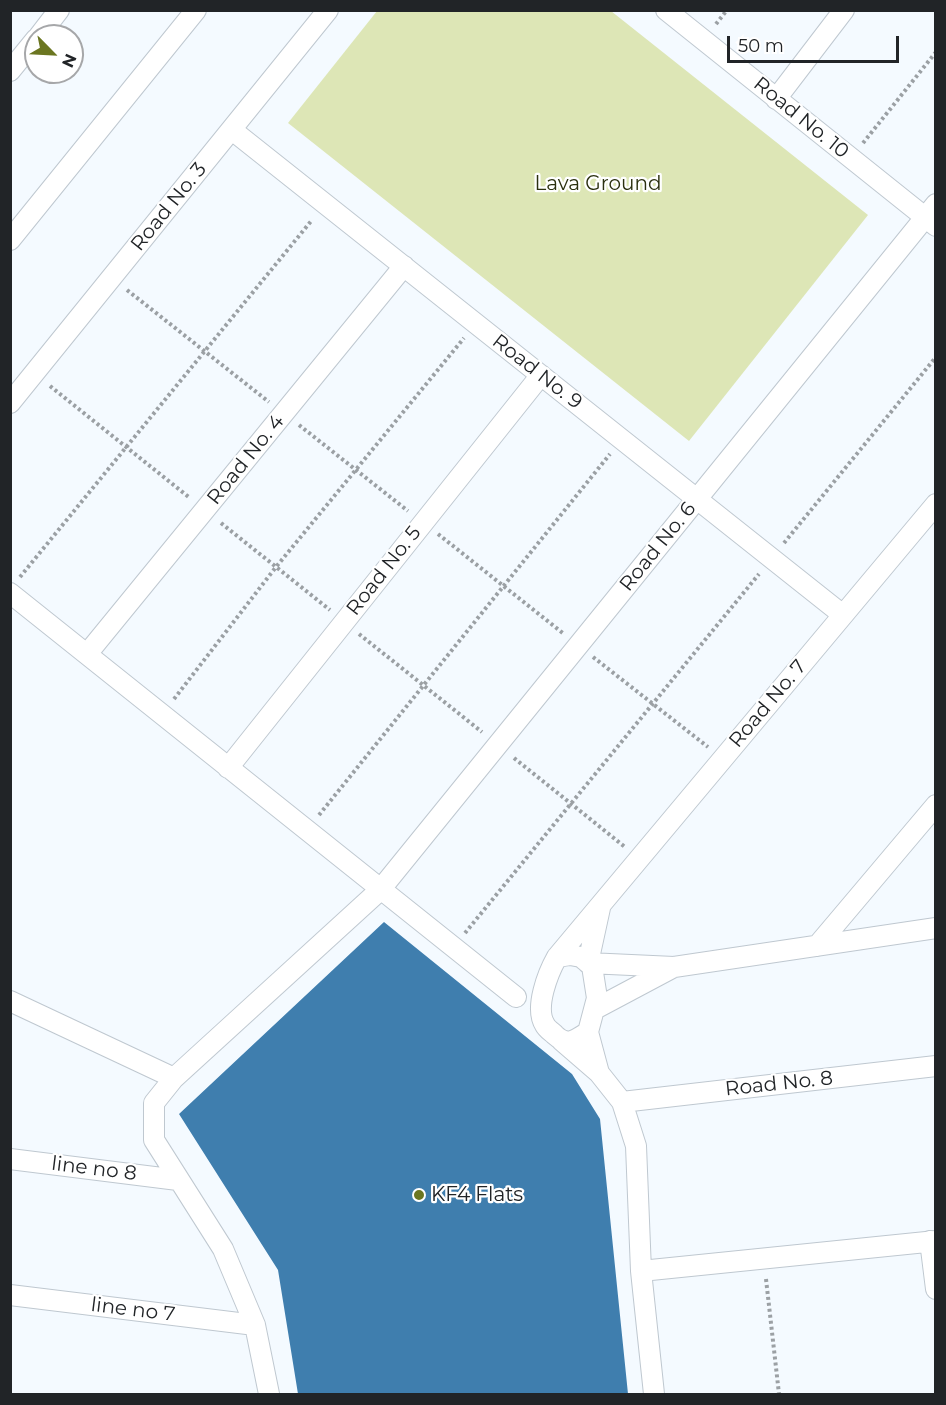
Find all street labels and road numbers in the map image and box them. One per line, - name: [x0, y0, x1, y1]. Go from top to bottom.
- street label: Road No. 10: [748, 72, 854, 164]
- street label: Road No. 3: [126, 158, 212, 256]
- street label: Road No. 9: [487, 329, 587, 415]
- street label: Road No. 4: [202, 410, 290, 510]
- street label: Road No. 6: [615, 498, 701, 596]
- street label: Road No. 5: [342, 522, 426, 620]
- street label: Road No. 7: [724, 655, 812, 753]
- street label: Road No. 8: [724, 1066, 834, 1102]
- street label: line no 8: [50, 1152, 138, 1186]
- street label: line no 7: [90, 1293, 176, 1327]

